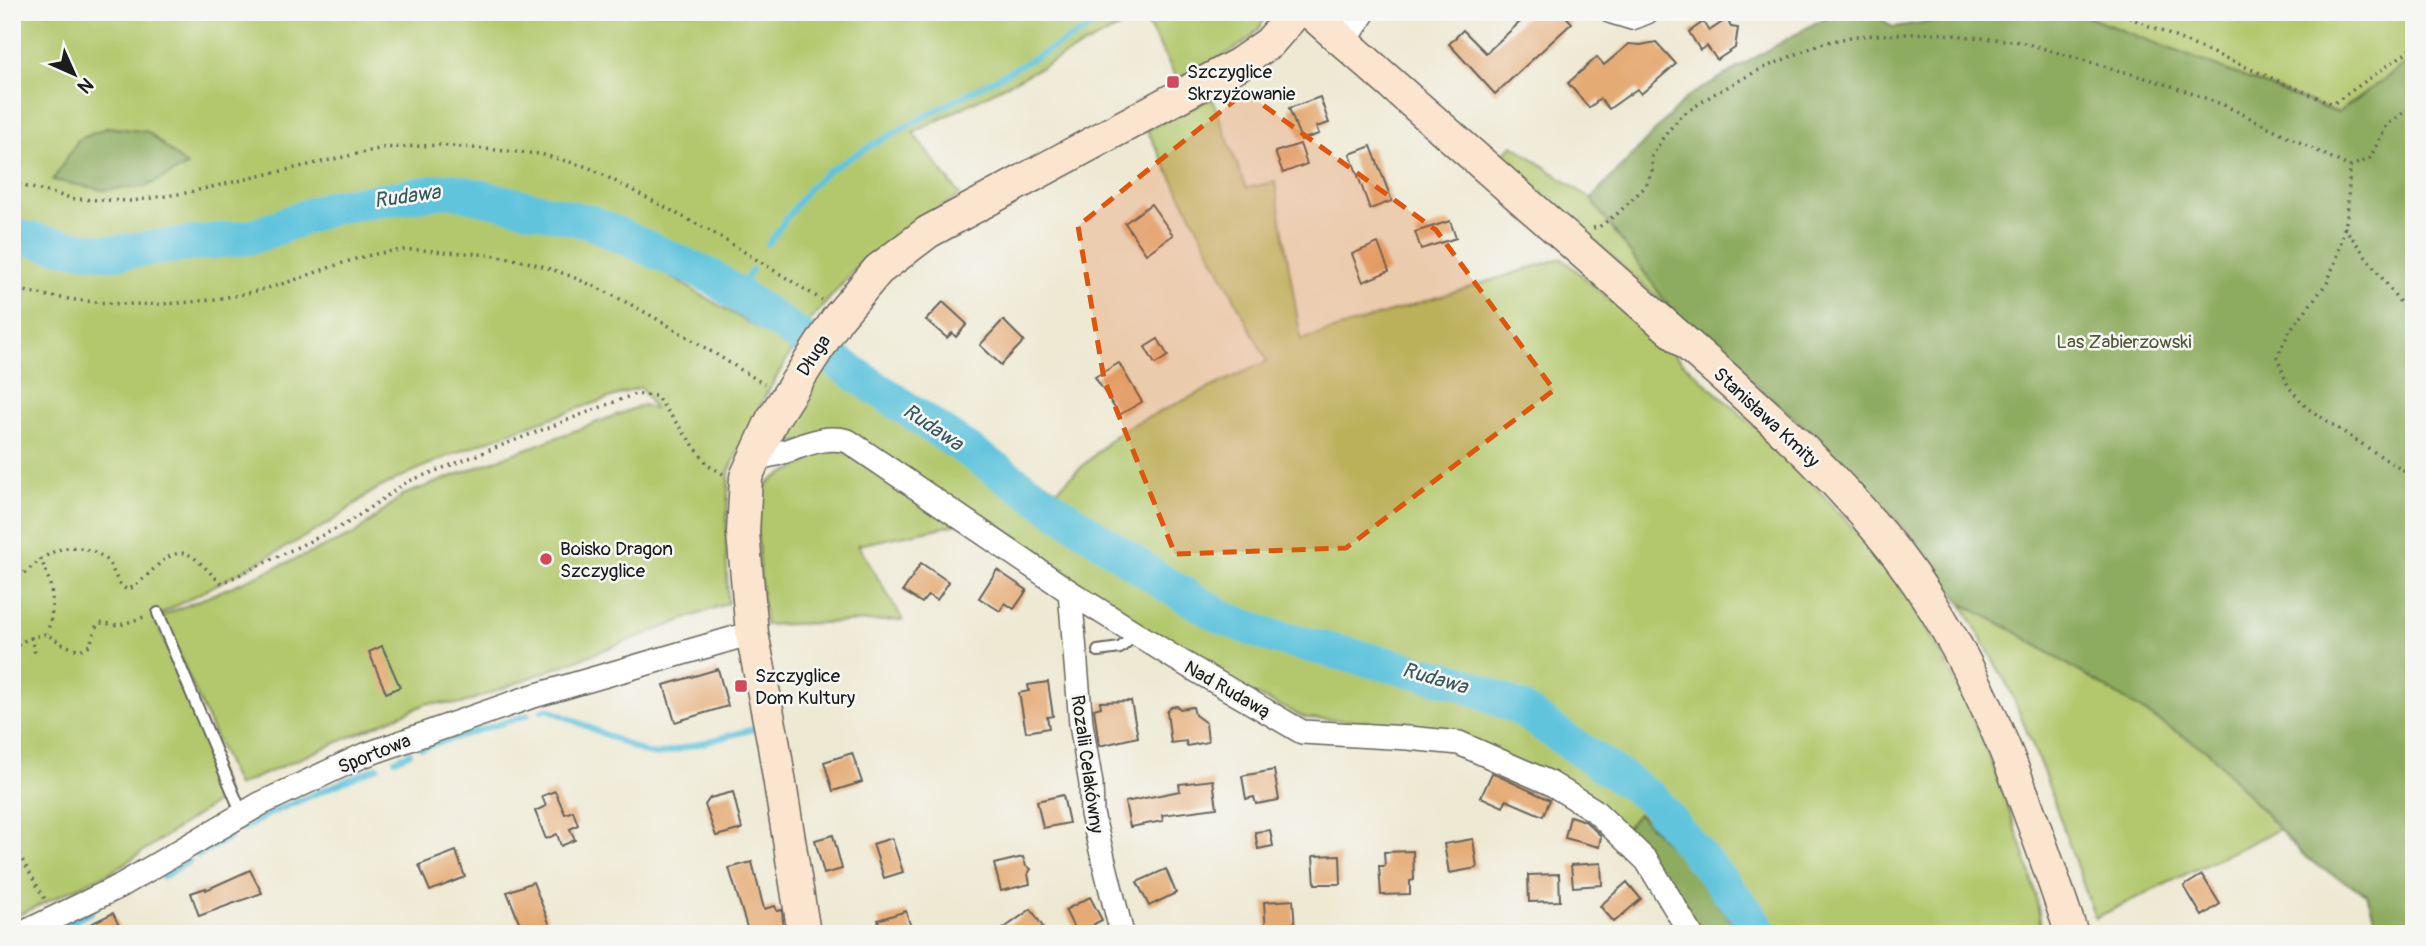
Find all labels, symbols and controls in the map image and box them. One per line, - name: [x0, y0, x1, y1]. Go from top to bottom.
- north arrow: [38, 38, 108, 108]
- place label: Szczyglice Skrzyżowanie: [1187, 60, 1296, 106]
- text: N: [72, 72, 98, 98]
- marker: Szczyglice Skrzyżowanie: [1165, 74, 1181, 90]
- water label: Rudawa: [372, 178, 443, 215]
- street label: Długa: [792, 330, 836, 381]
- park label: Las Zabierzowski: [2056, 330, 2192, 354]
- street label: Stanisława Kmity: [1708, 362, 1824, 473]
- water label: Rudawa: [898, 398, 969, 458]
- place label: Boisko Dragon Szczyglice: [560, 537, 673, 583]
- marker: Boisko Dragon Szczyglice: [538, 551, 554, 567]
- street label: Nad Rudawą: [1180, 655, 1275, 724]
- water label: Rudawa: [1399, 656, 1472, 701]
- place label: Szczyglice Dom Kultury: [755, 664, 855, 710]
- marker: Szczyglice Dom Kultury: [733, 678, 749, 694]
- street label: Rozalii Celakówny: [1065, 693, 1109, 835]
- street label: Sportowa: [334, 728, 414, 779]

